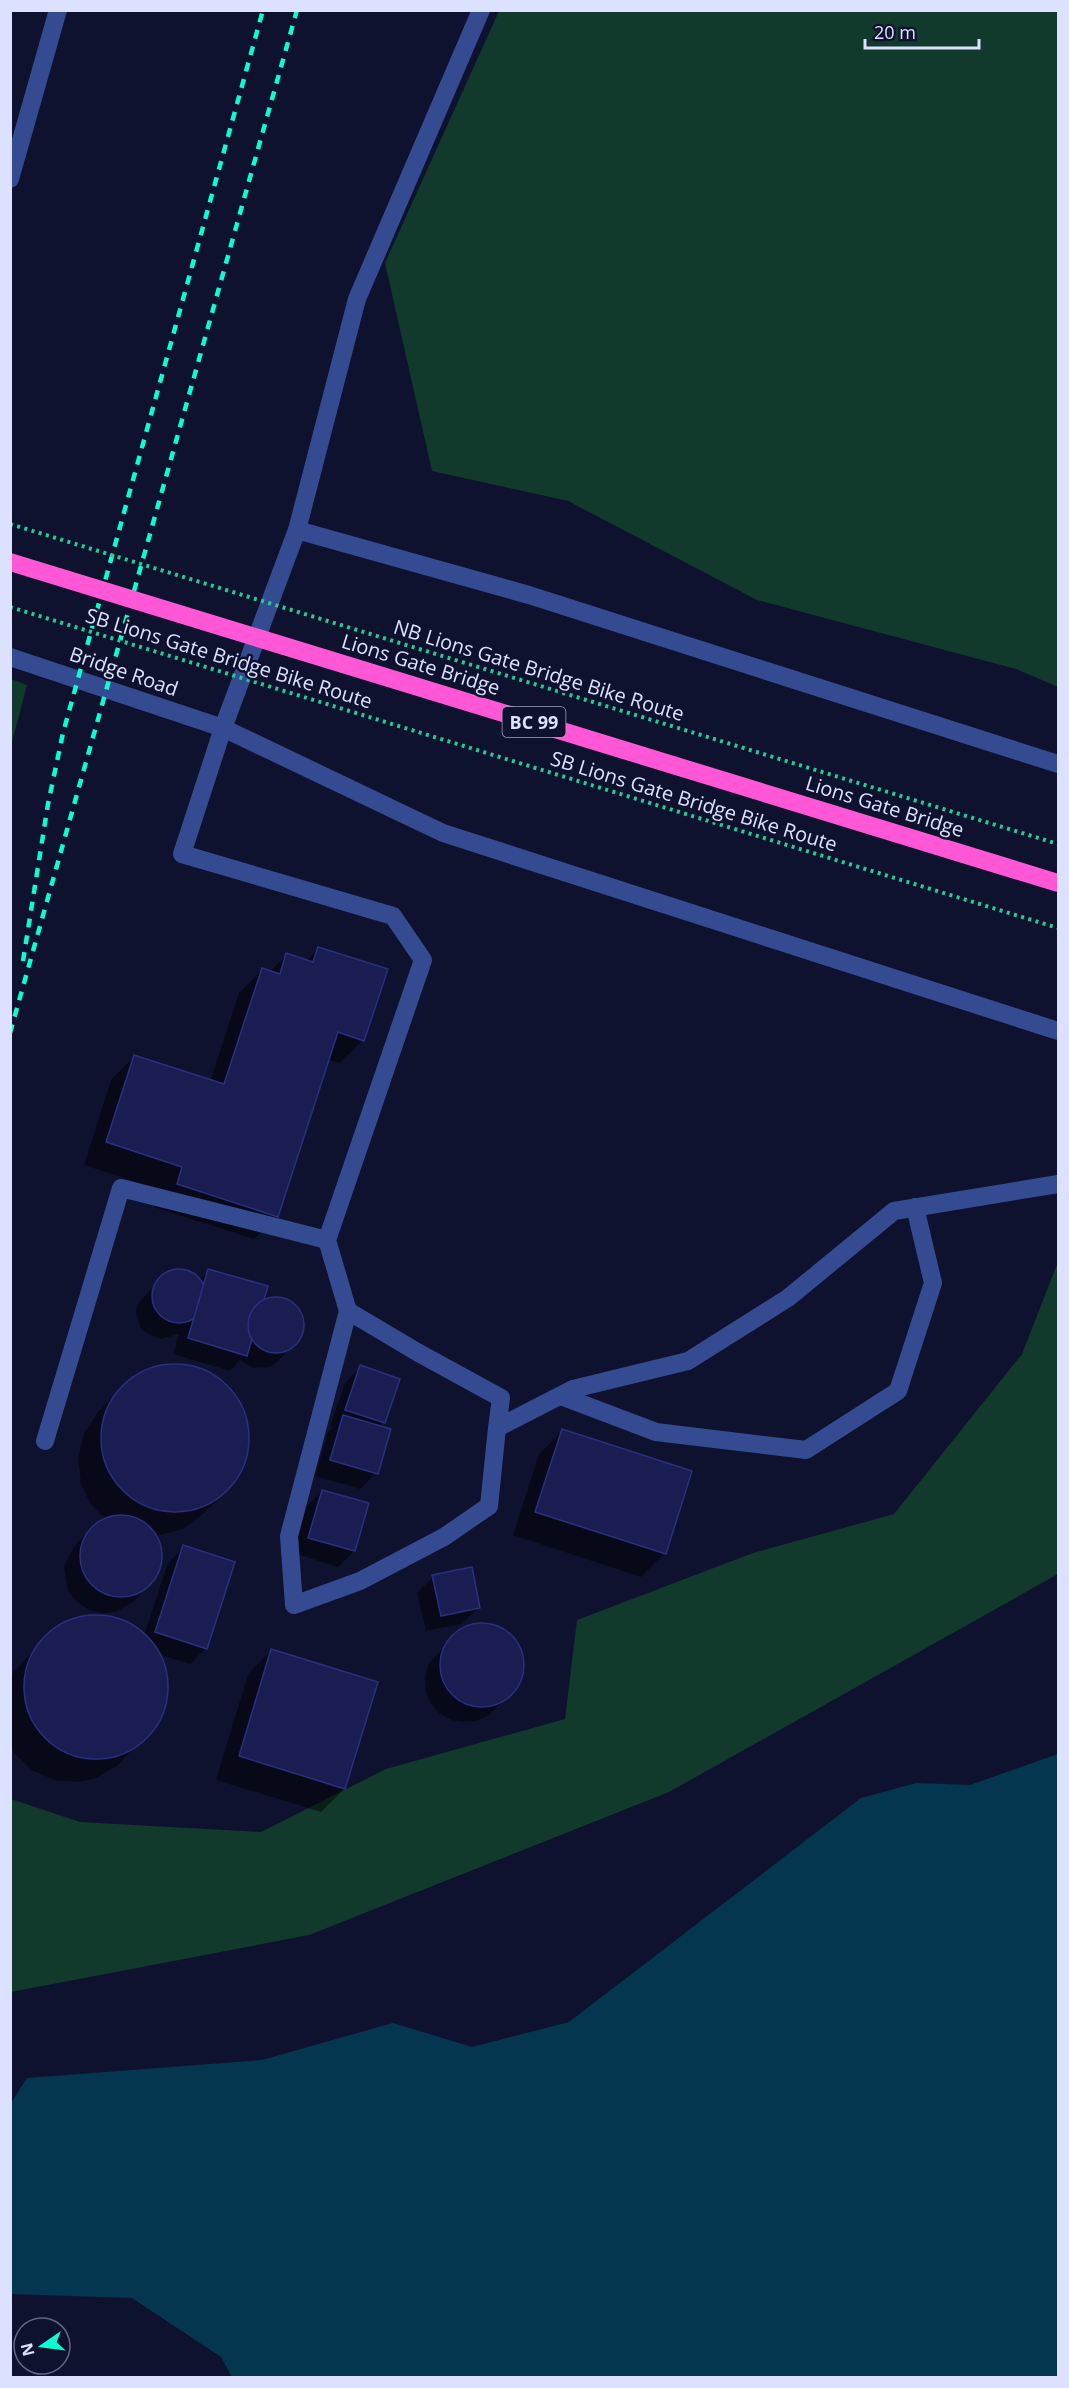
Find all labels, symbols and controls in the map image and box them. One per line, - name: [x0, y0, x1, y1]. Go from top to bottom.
- scale bar: [865, 12, 979, 50]
- text: 20 m: [874, 20, 916, 44]
- street label: SB Lions Gate Bridge Bike Route: [82, 601, 376, 715]
- street label: NB Lions Gate Bridge Bike Route: [390, 613, 688, 727]
- street label: Lions Gate Bridge: [339, 627, 503, 701]
- street label: Bridge Road: [66, 640, 182, 702]
- road number: BC 99: [502, 707, 566, 737]
- street label: SB Lions Gate Bridge Bike Route: [547, 744, 841, 858]
- street label: Lions Gate Bridge: [803, 769, 967, 843]
- north arrow: [12, 2316, 72, 2376]
- text: N: [15, 2341, 40, 2359]

